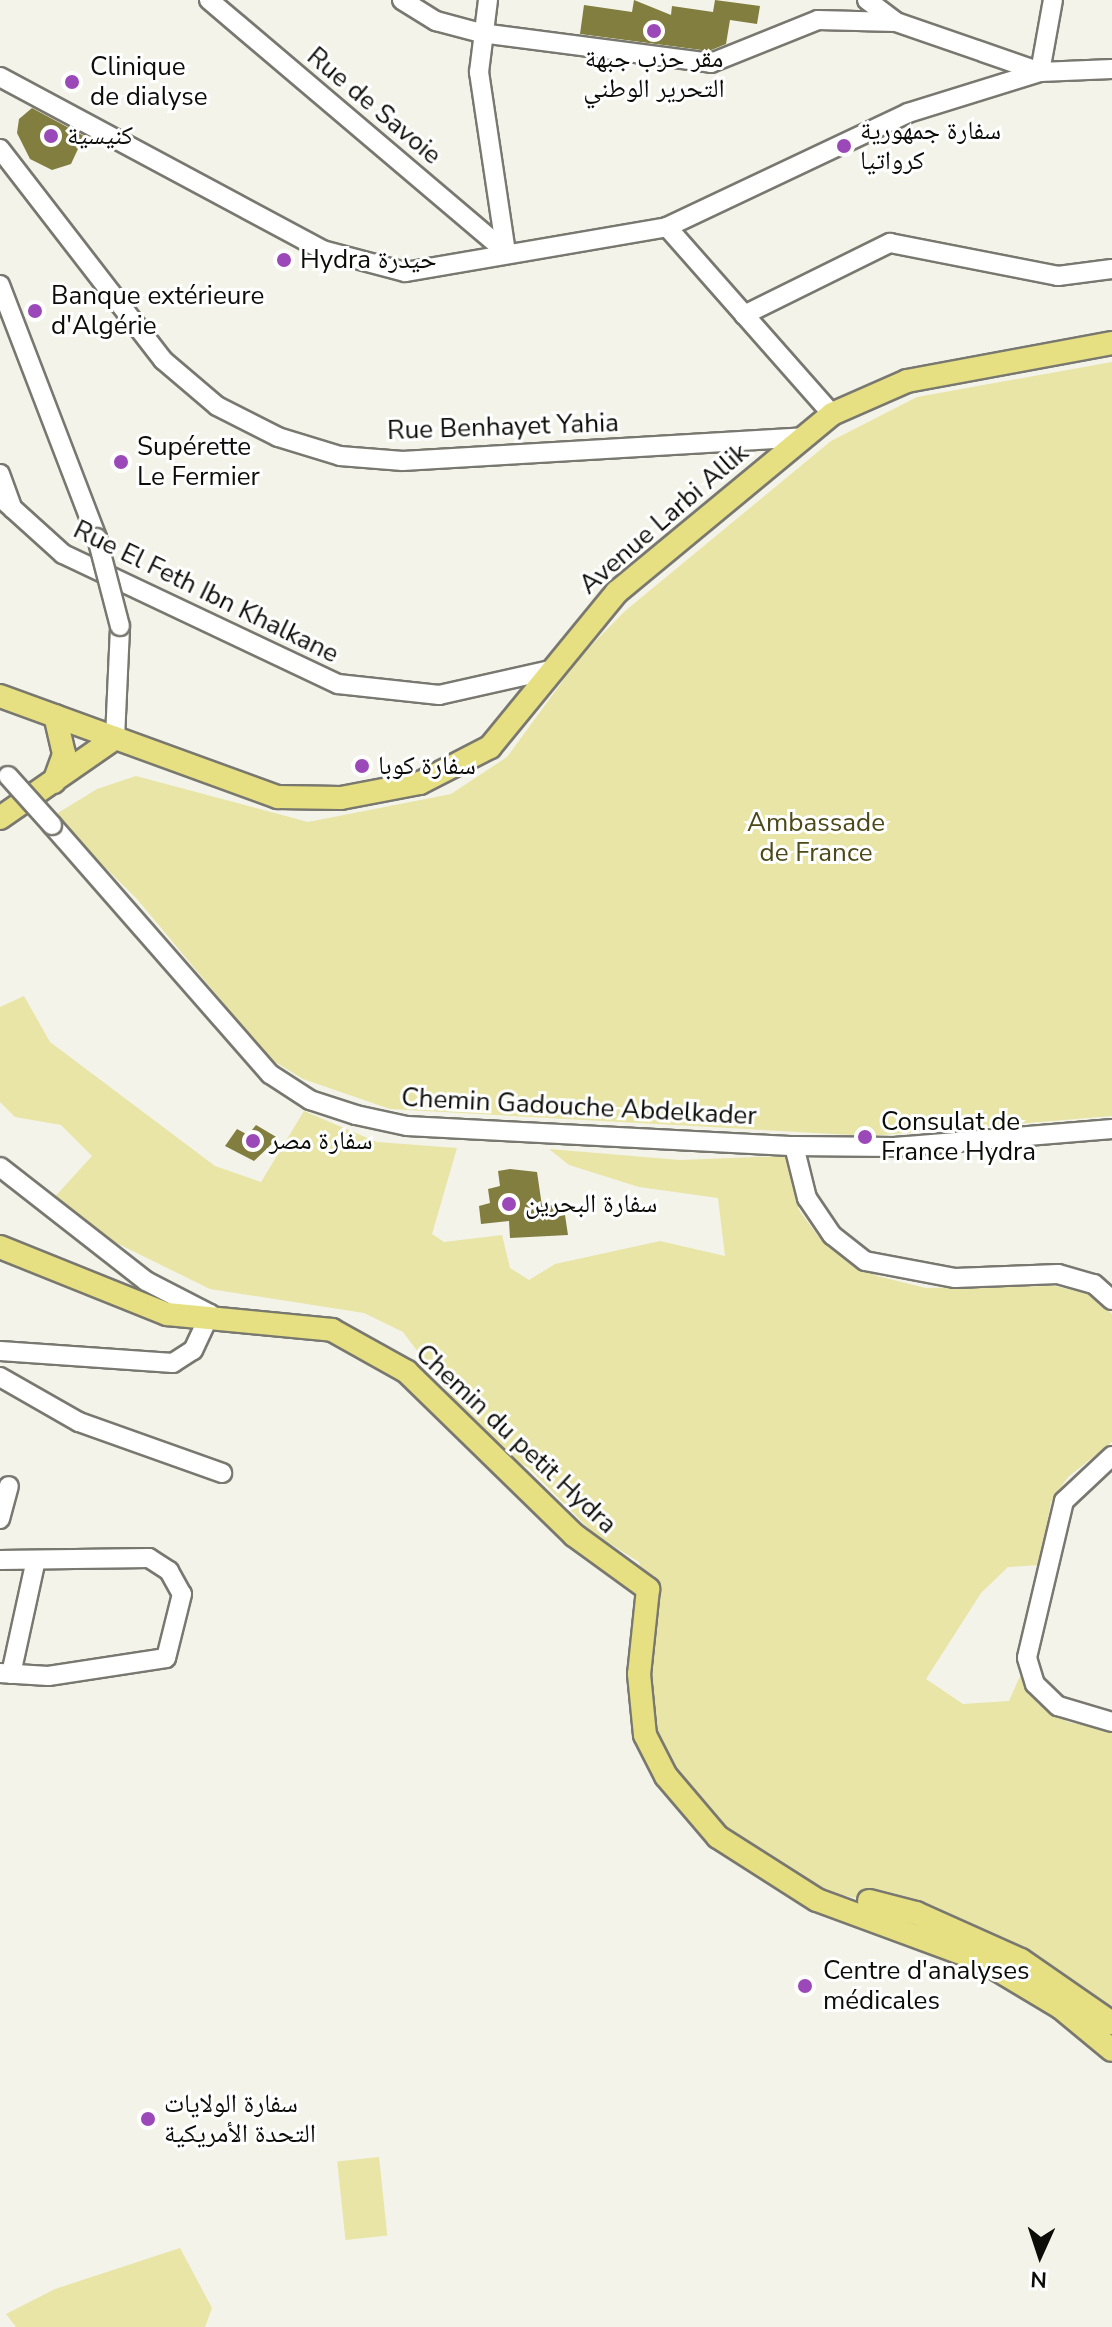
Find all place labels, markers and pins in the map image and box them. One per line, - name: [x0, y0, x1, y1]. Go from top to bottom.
- marker: مقر حزب جبهة التحرير الوطني: [645, 22, 663, 40]
- place label: مقر حزب جبهة التحرير الوطني: [583, 43, 725, 104]
- place label: Clinique de dialyse: [90, 51, 207, 112]
- marker: Clinique de dialyse: [61, 71, 83, 93]
- place label: سفارة جمهورية كرواتيا: [860, 115, 1001, 176]
- place label: كنيسية: [67, 120, 133, 152]
- marker: كنيسية: [42, 127, 60, 145]
- marker: سفارة جمهورية كرواتيا: [835, 137, 853, 155]
- place label: Hydra حيدرة: [300, 244, 437, 276]
- marker: Hydra حيدرة: [275, 251, 293, 269]
- place label: Banque extérieure d'Algérie: [51, 280, 264, 342]
- marker: Banque extérieure d'Algérie: [26, 302, 44, 320]
- place label: Supérette Le Fermier: [137, 431, 260, 492]
- marker: Supérette Le Fermier: [112, 453, 130, 471]
- place label: سفارة كوبا: [378, 750, 476, 782]
- marker: سفارة كوبا: [353, 757, 371, 775]
- place label: Consulat de France Hydra: [881, 1106, 1036, 1168]
- place label: سفارة مصر: [269, 1125, 373, 1157]
- marker: Consulat de France Hydra: [856, 1128, 874, 1146]
- marker: سفارة مصر: [244, 1132, 262, 1150]
- place label: سفارة البحرين: [525, 1188, 657, 1220]
- marker: سفارة البحرين: [500, 1195, 518, 1213]
- place label: Centre d'analyses médicales: [823, 1955, 1030, 2016]
- marker: Centre d'analyses médicales: [794, 1975, 816, 1997]
- place label: سفارة الولايات التحدة الأمريكية: [164, 2088, 316, 2150]
- marker: سفارة الولايات التحدة الأمريكية: [139, 2110, 157, 2128]

